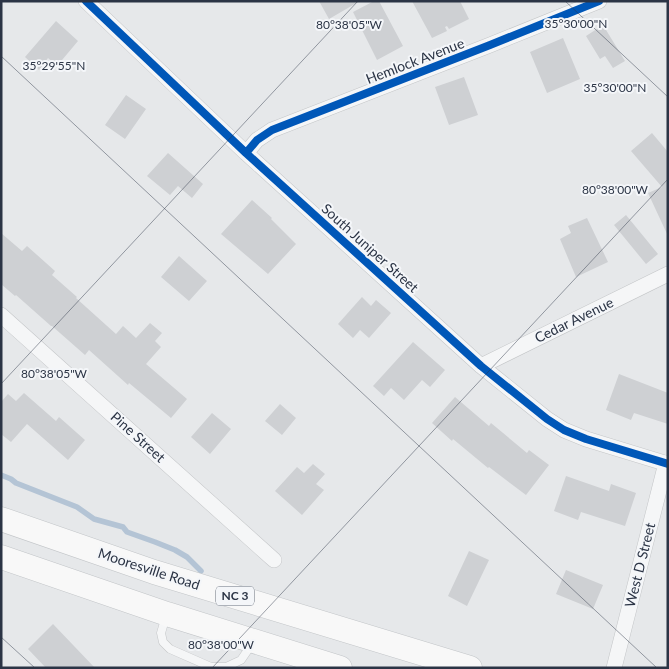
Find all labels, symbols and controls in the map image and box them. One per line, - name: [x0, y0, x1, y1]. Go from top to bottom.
- text: 35°30'00"N: [545, 16, 607, 31]
- text: 80°38'05"W: [316, 17, 383, 32]
- street label: Hemlock Avenue: [363, 34, 466, 87]
- text: 35°29'55"N: [23, 58, 85, 73]
- text: 35°30'00"N: [584, 80, 646, 95]
- text: 80°38'00"W: [582, 182, 649, 197]
- street label: South Juniper Street: [318, 200, 422, 296]
- street label: Cedar Avenue: [532, 293, 616, 346]
- text: 80°38'05"W: [21, 366, 88, 381]
- street label: Pine Street: [108, 408, 169, 465]
- street label: West D Street: [621, 521, 658, 609]
- street label: Mooresville Road: [96, 544, 202, 593]
- road number: NC 3: [216, 586, 254, 606]
- text: 80°38'00"W: [188, 637, 255, 652]

